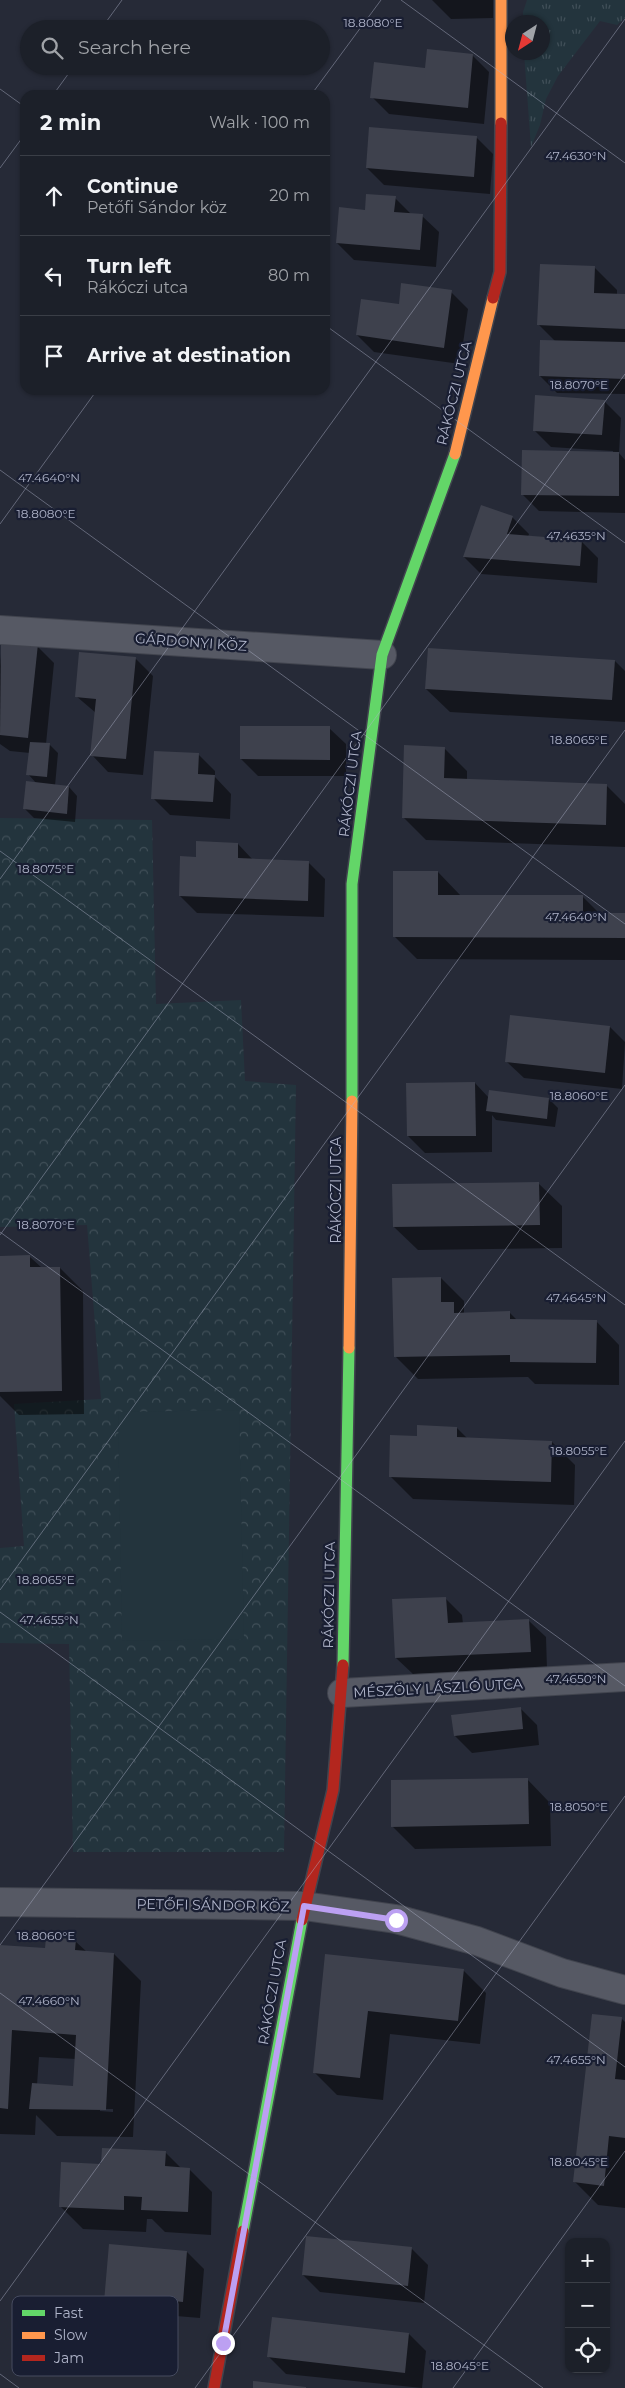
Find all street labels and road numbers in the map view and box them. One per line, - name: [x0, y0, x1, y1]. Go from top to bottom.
- street label: RÁKÓCZI UTCA: [432, 338, 476, 447]
- street label: GÁRDONYI KÖZ: [134, 629, 248, 655]
- street label: RÁKÓCZI UTCA: [335, 729, 366, 838]
- street label: RÁKÓCZI UTCA: [327, 1136, 345, 1243]
- street label: RÁKÓCZI UTCA: [319, 1541, 339, 1649]
- street label: MÉSZÖLY LÁSZLÓ UTCA: [353, 1675, 524, 1701]
- street label: PETŐFI SÁNDOR KÖZ: [136, 1895, 290, 1915]
- street label: RÁKÓCZI UTCA: [254, 1937, 290, 2046]

